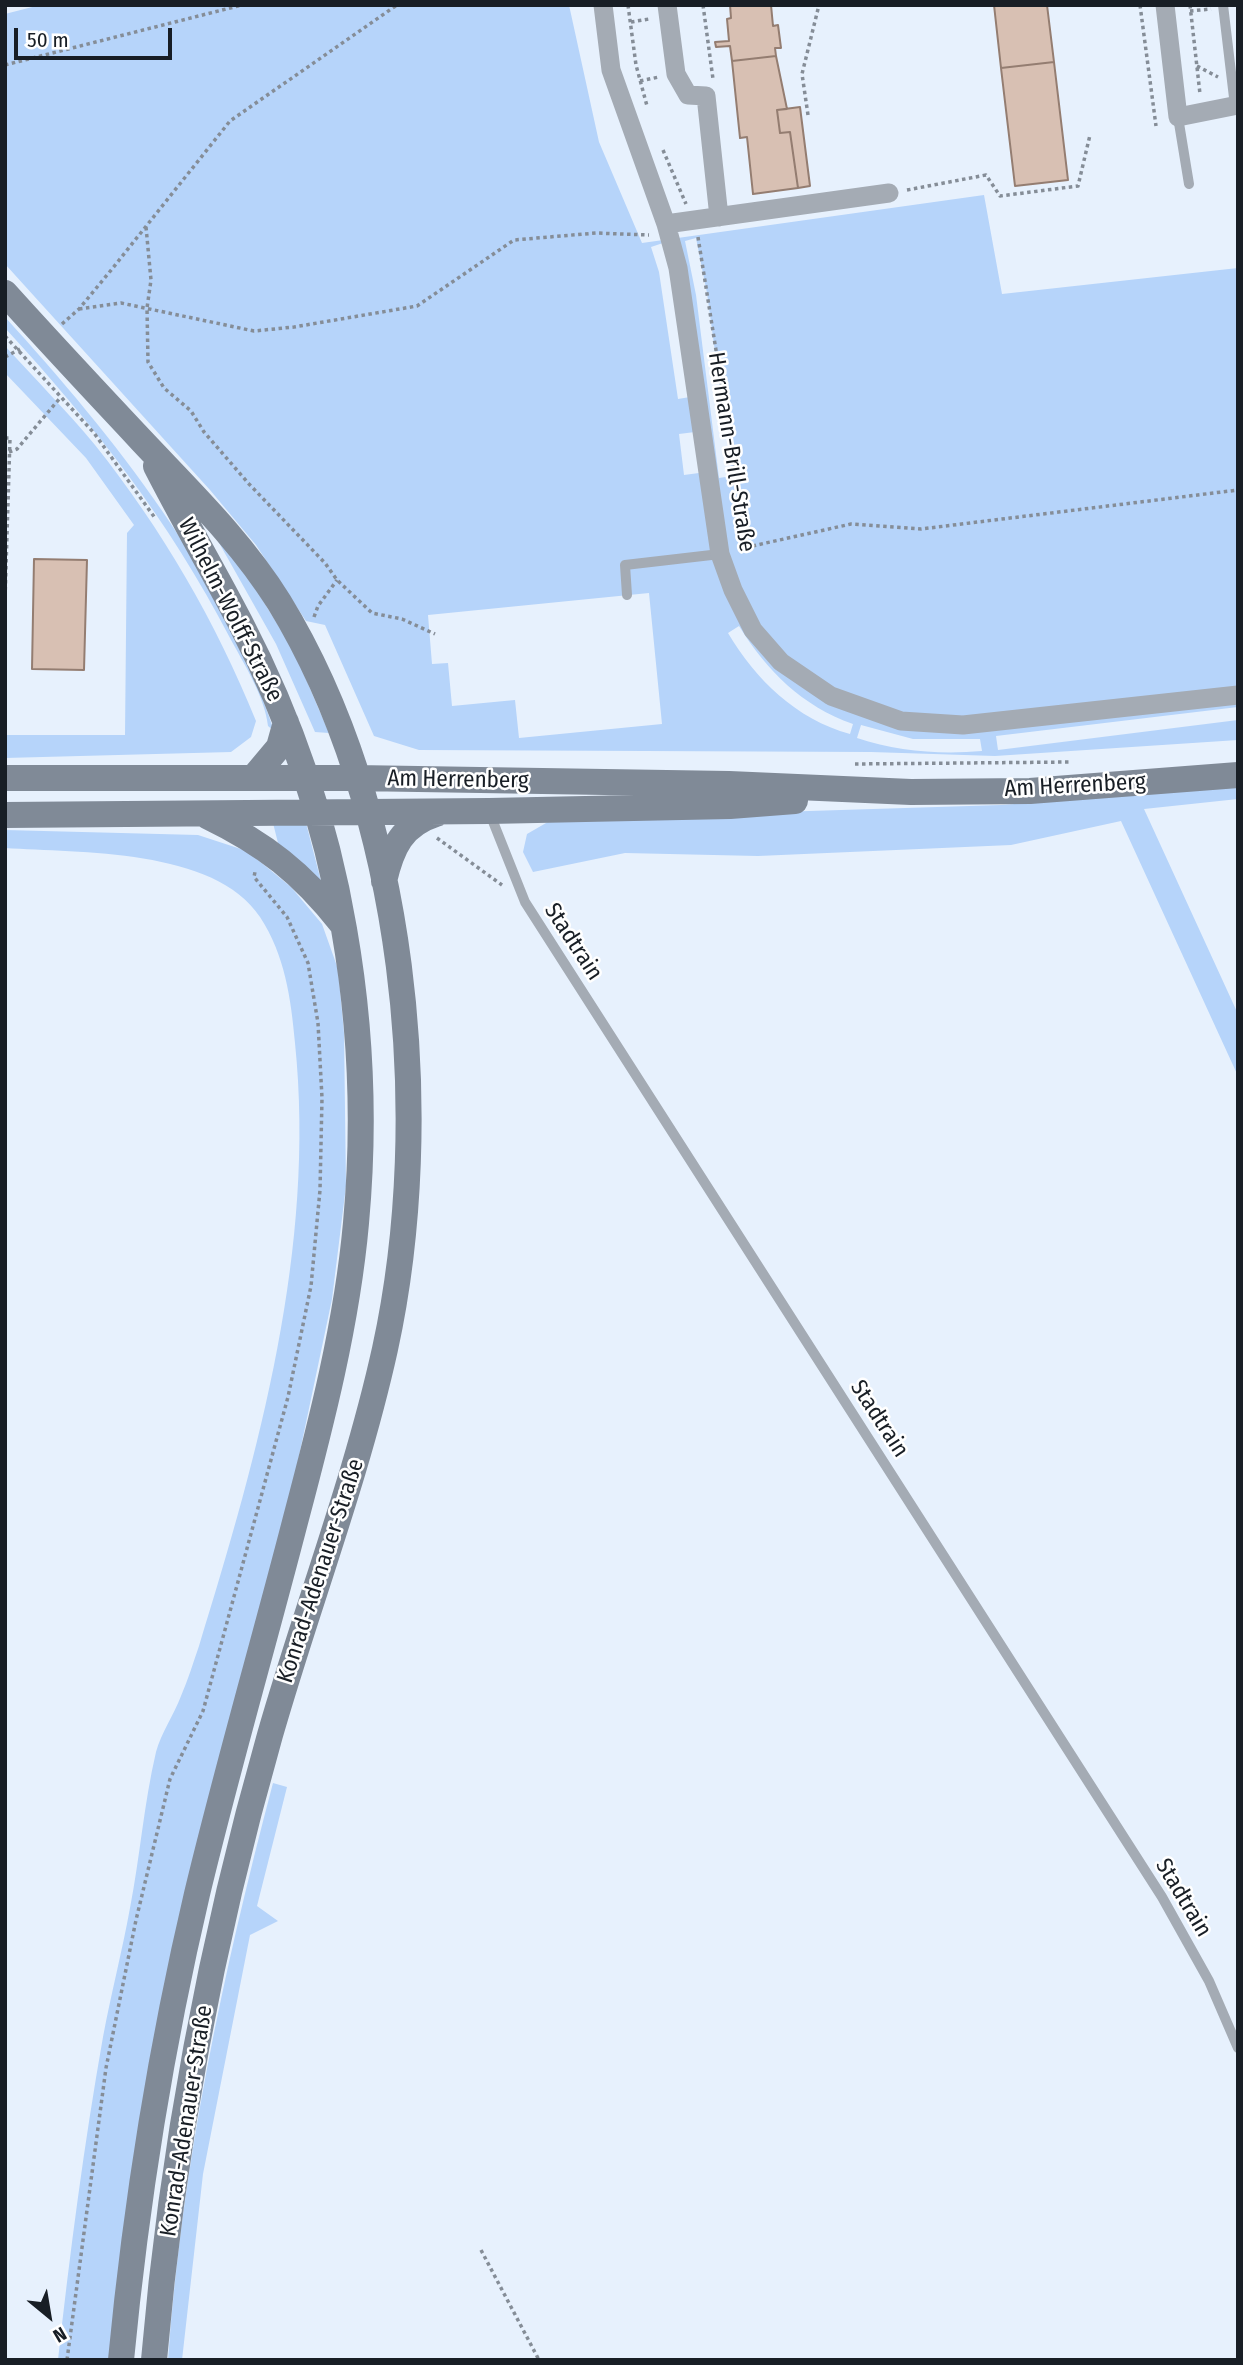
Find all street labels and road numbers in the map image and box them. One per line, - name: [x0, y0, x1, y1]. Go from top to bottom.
- street label: Hermann-Brill-Straße: [702, 350, 760, 554]
- street label: Wilhelm-Wolff-Straße: [172, 514, 288, 706]
- street label: Am Herrenberg: [387, 765, 529, 795]
- street label: Am Herrenberg: [1004, 769, 1146, 803]
- street label: Stadtrain: [538, 898, 608, 986]
- street label: Stadtrain: [844, 1375, 914, 1463]
- street label: Konrad-Adenauer-Straße: [272, 1456, 370, 1686]
- street label: Stadtrain: [1149, 1854, 1217, 1942]
- street label: Konrad-Adenauer-Straße: [155, 2003, 219, 2239]

